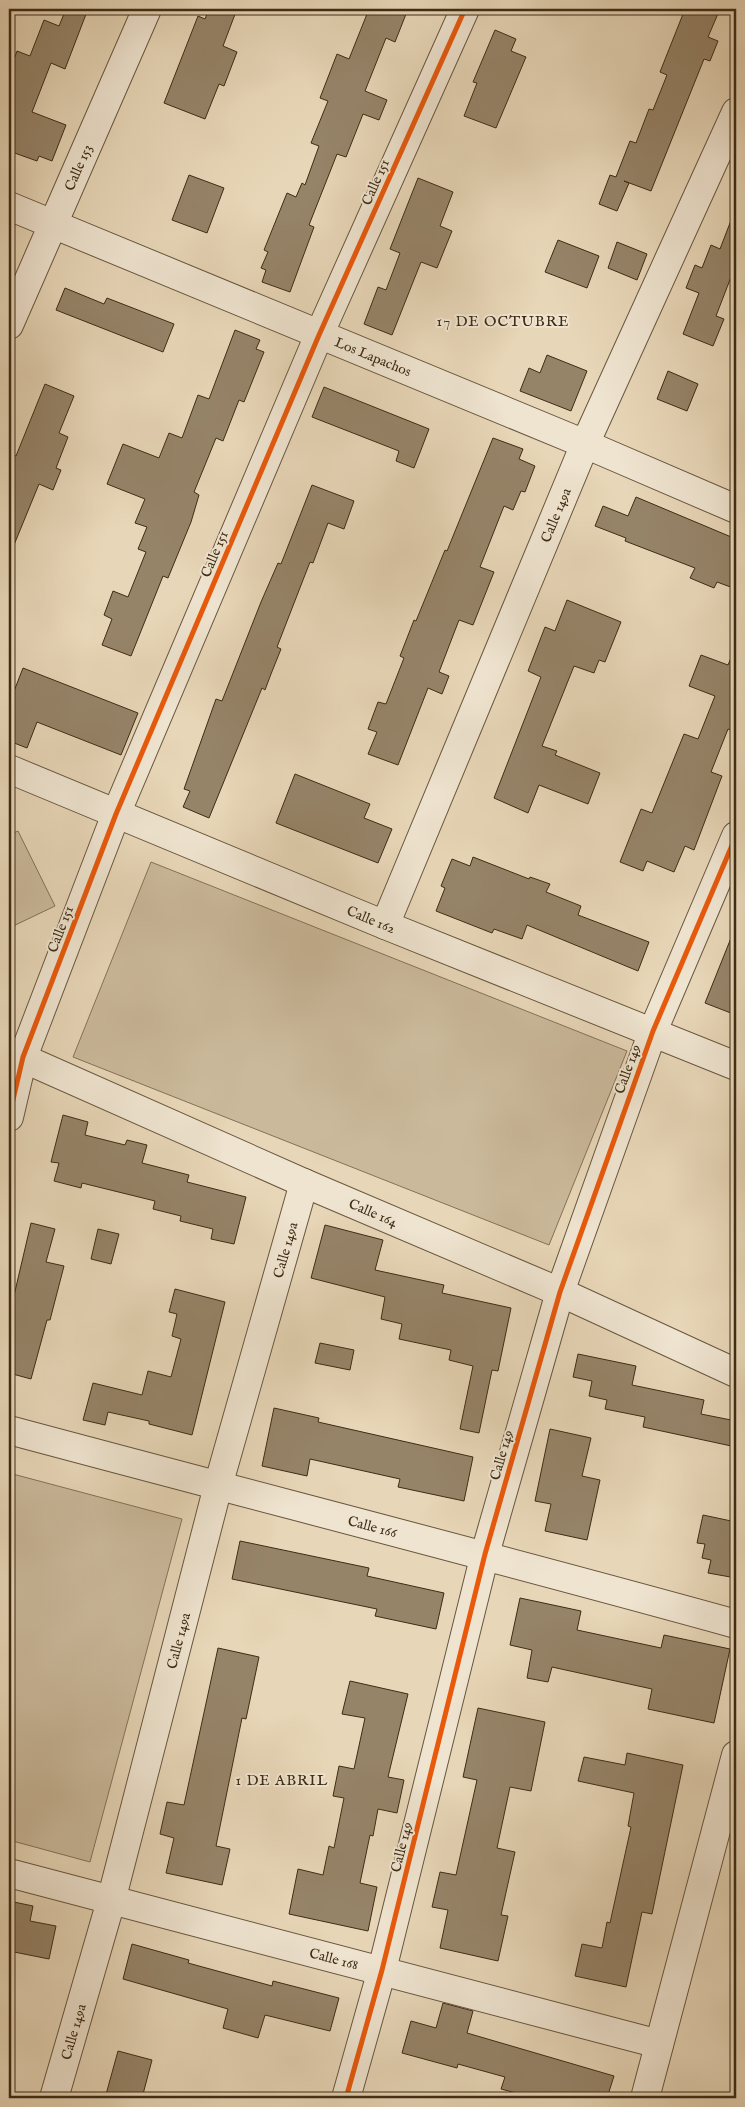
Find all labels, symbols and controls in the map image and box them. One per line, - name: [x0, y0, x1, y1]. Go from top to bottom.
- street label: Calle 153: [61, 142, 97, 194]
- street label: Calle 151: [358, 157, 394, 208]
- district label: 17 DE OCTUBRE: [437, 312, 569, 331]
- street label: Los Lapachos: [332, 334, 414, 381]
- street label: Calle 149a: [537, 485, 576, 545]
- street label: Calle 151: [197, 528, 233, 580]
- street label: Calle 162: [344, 902, 398, 938]
- street label: Calle 151: [44, 903, 78, 955]
- street label: Calle 149: [611, 1042, 645, 1097]
- street label: Calle 164: [346, 1195, 400, 1232]
- street label: Calle 149a: [269, 1219, 303, 1280]
- street label: Calle 149: [486, 1428, 518, 1482]
- street label: Calle 166: [346, 1512, 400, 1543]
- street label: Calle 149a: [163, 1610, 195, 1671]
- district label: 1 DE ABRIL: [236, 1771, 328, 1790]
- street label: Calle 149: [387, 1820, 417, 1874]
- street label: Calle 168: [307, 1944, 360, 1974]
- street label: Calle 149a: [58, 2001, 91, 2062]

